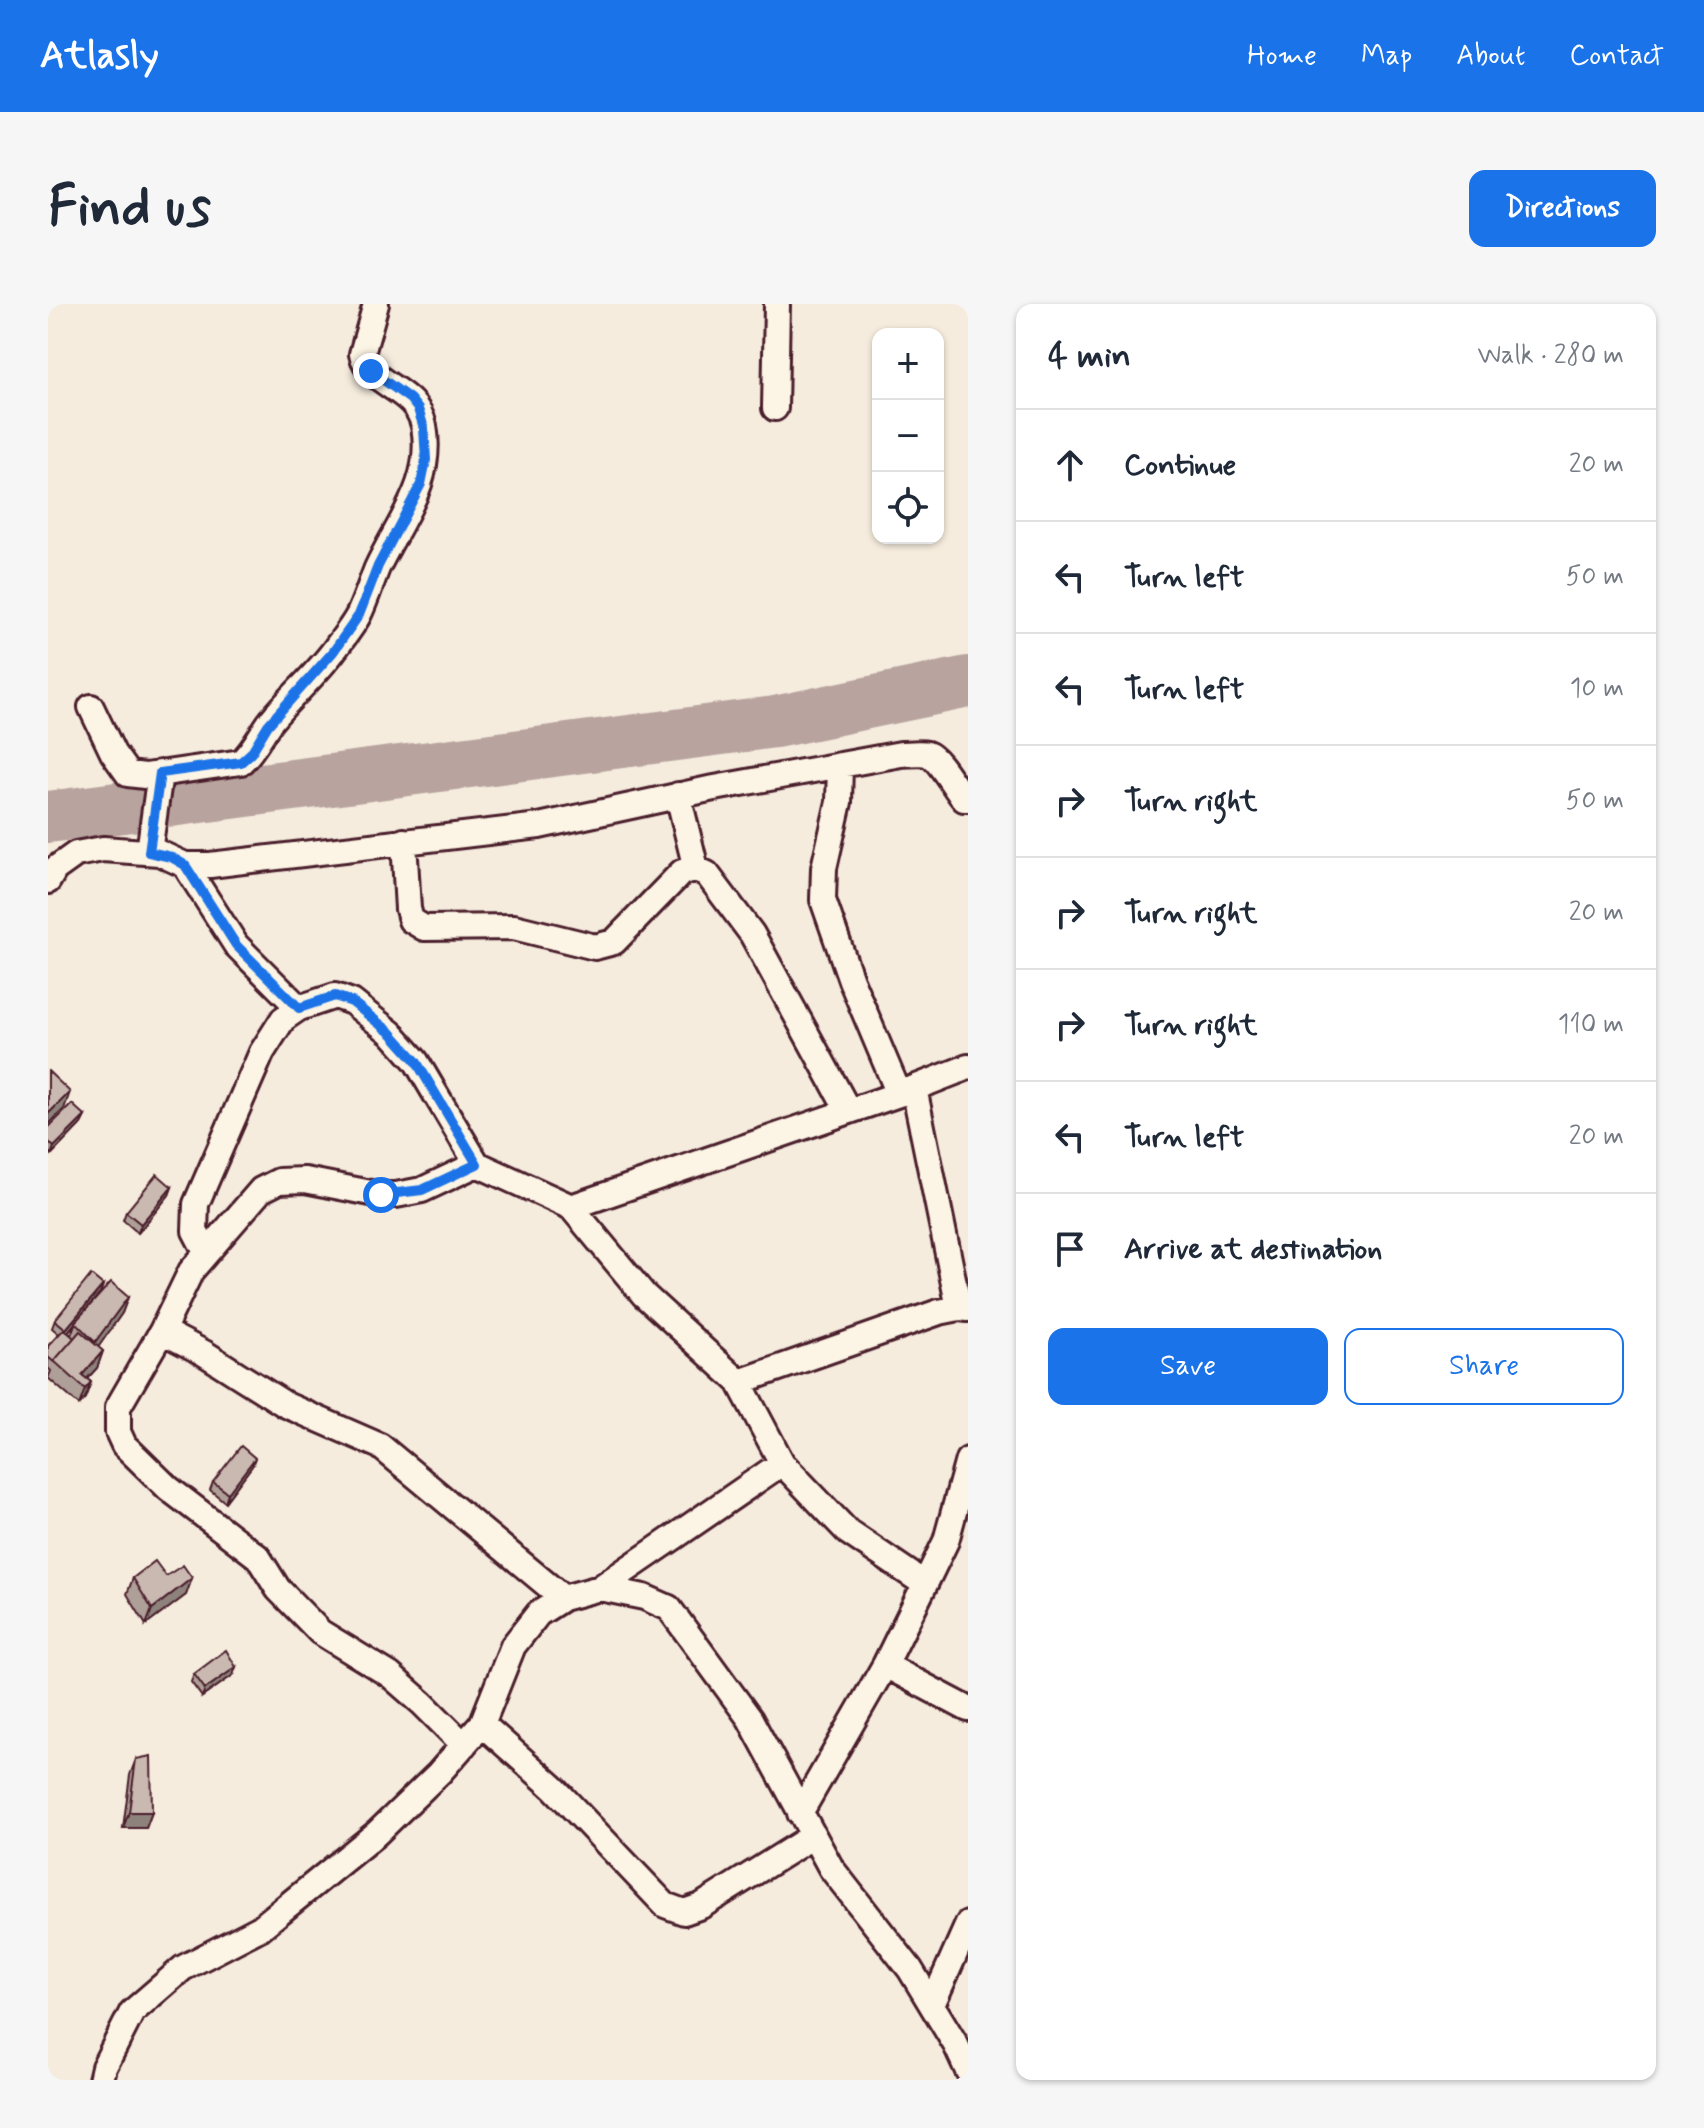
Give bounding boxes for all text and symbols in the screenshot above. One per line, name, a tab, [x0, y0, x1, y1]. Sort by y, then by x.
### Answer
text: Atlasly	[40, 32, 159, 81]
text: Home	[1247, 38, 1317, 75]
text: Map	[1361, 38, 1412, 75]
text: About	[1456, 38, 1525, 75]
text: Contact	[1569, 38, 1664, 75]
button: Directions	[1469, 170, 1656, 247]
text: Find us	[48, 172, 211, 245]
map controls	[872, 328, 944, 544]
button: +	[872, 328, 944, 400]
text: 4 min	[1048, 334, 1131, 379]
text: Walk · 280 m	[1477, 339, 1624, 373]
route end	[353, 353, 389, 389]
button: −	[872, 400, 944, 472]
icon: ahead	[1048, 443, 1092, 487]
text: Continue	[1124, 446, 1236, 485]
text: 20 m	[1569, 448, 1624, 482]
button: locate	[872, 472, 944, 544]
icon: left	[1048, 555, 1092, 599]
text: Turn left	[1124, 558, 1244, 597]
text: 50 m	[1566, 560, 1624, 594]
icon: left	[1048, 667, 1092, 711]
text: Turn left	[1124, 670, 1244, 709]
text: 10 m	[1570, 672, 1624, 706]
icon: right	[1048, 779, 1092, 823]
text: Turn right	[1124, 782, 1257, 821]
text: 50 m	[1566, 784, 1624, 818]
icon: right	[1048, 891, 1092, 935]
text: Turn right	[1124, 894, 1257, 933]
text: 20 m	[1569, 896, 1624, 930]
icon: right	[1048, 1003, 1092, 1047]
text: Turn right	[1124, 1006, 1257, 1045]
text: 110 m	[1558, 1008, 1624, 1042]
icon: left	[1048, 1115, 1092, 1159]
text: Turn left	[1124, 1118, 1244, 1157]
text: 20 m	[1569, 1120, 1624, 1154]
route start	[363, 1177, 399, 1213]
icon: arrive	[1048, 1227, 1092, 1271]
text: Arrive at destination	[1124, 1230, 1382, 1269]
button: Save	[1048, 1328, 1328, 1405]
button: Share	[1344, 1328, 1624, 1405]

